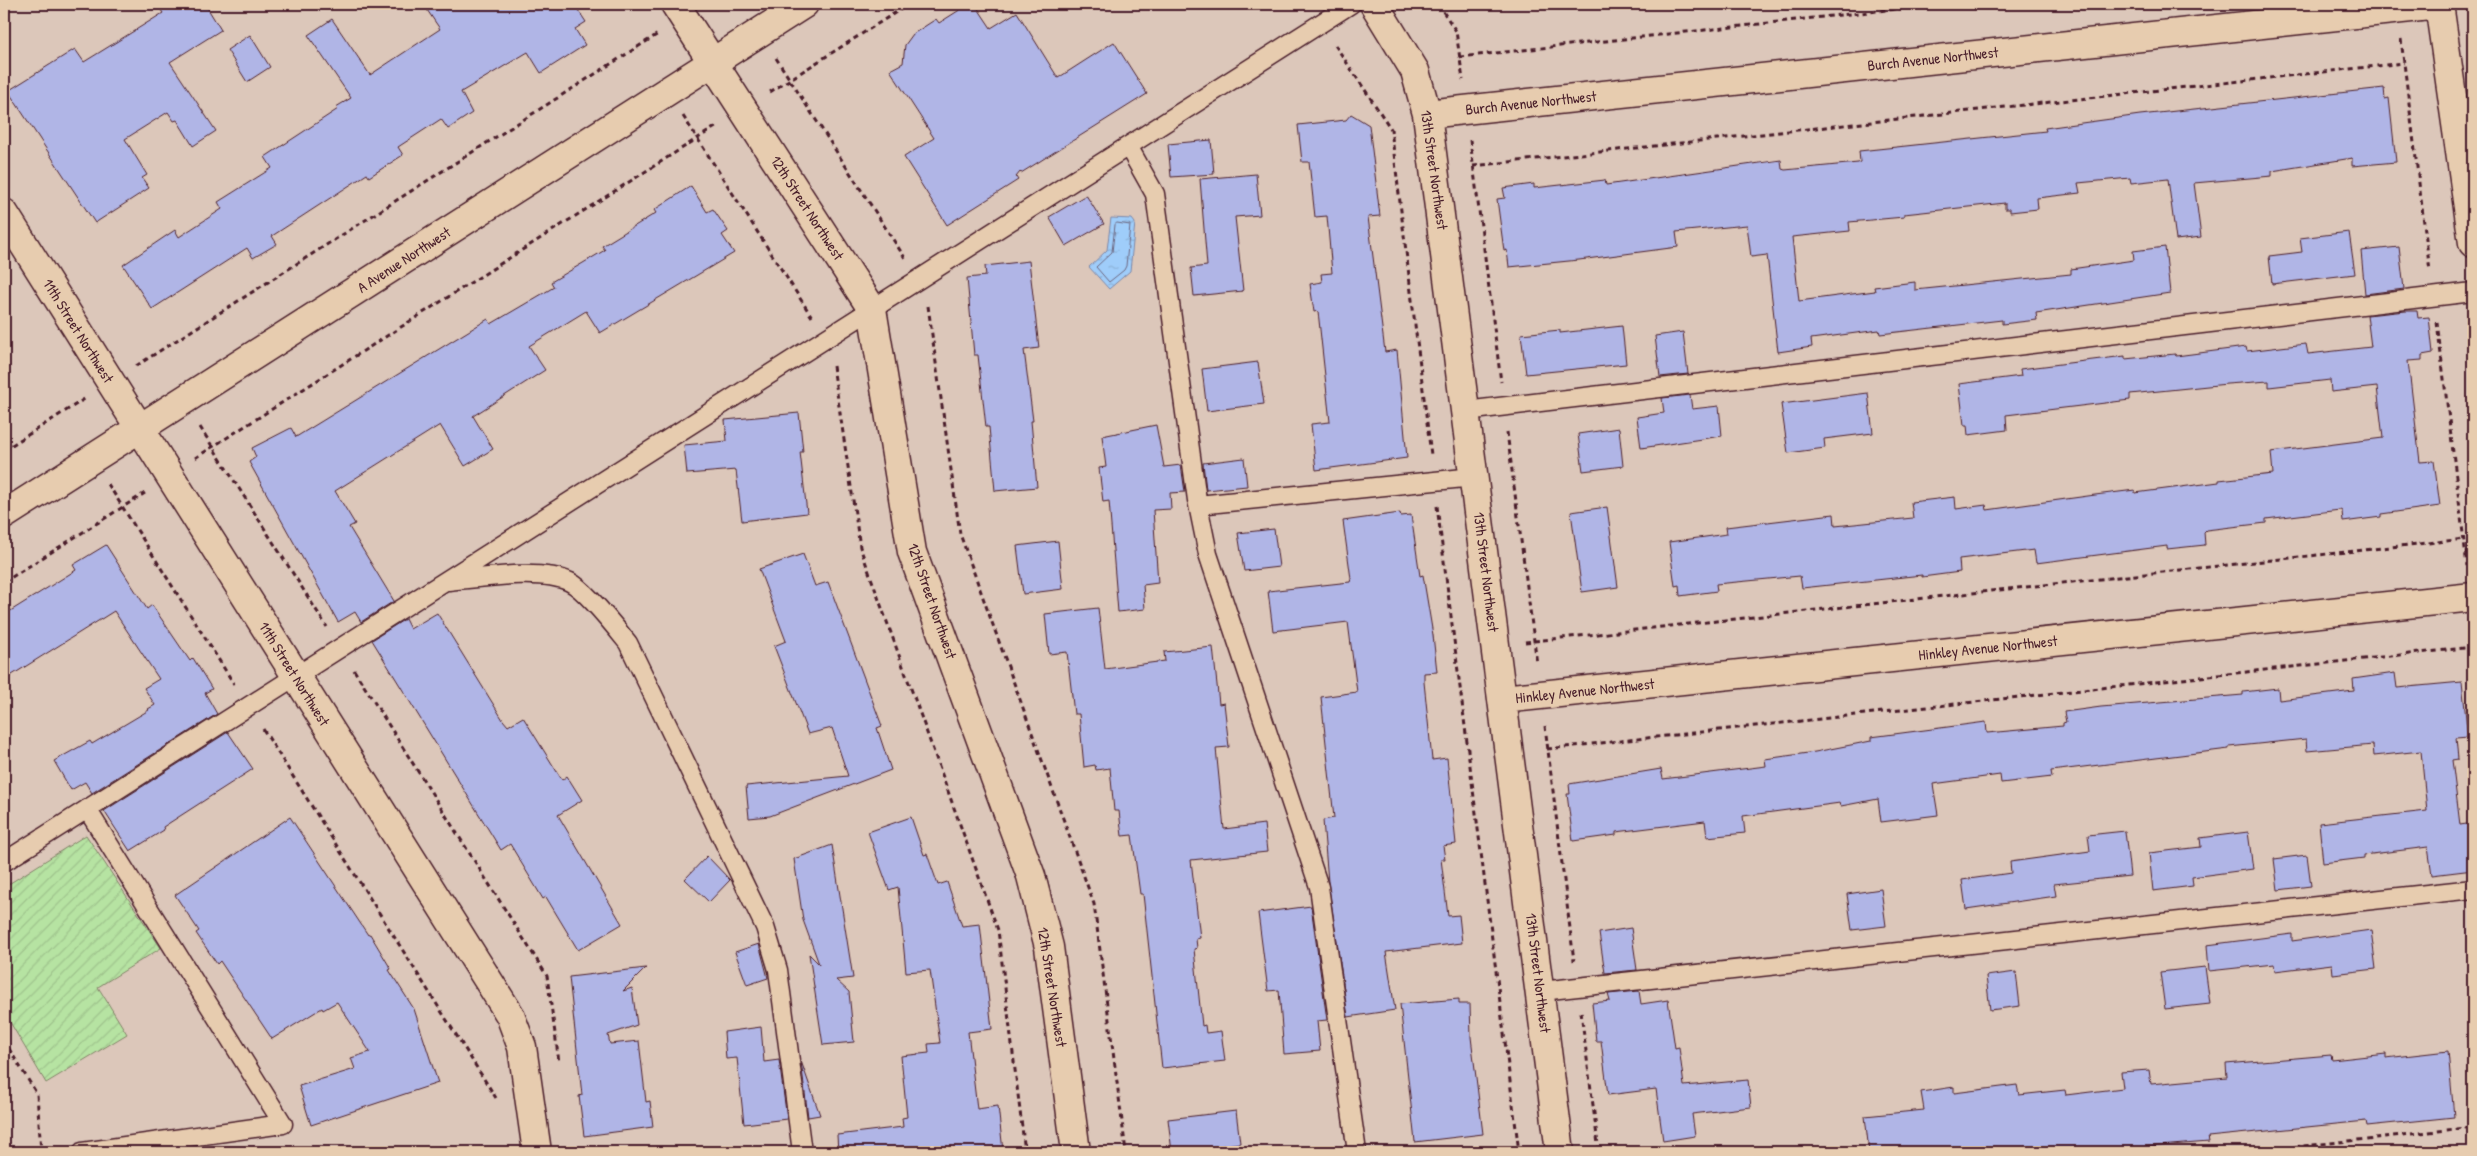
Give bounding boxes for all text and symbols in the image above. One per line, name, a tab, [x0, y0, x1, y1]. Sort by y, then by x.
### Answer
street label: Burch Avenue Northwest	[1866, 41, 2000, 76]
street label: Burch Avenue Northwest	[1464, 85, 1598, 120]
street label: 13th Street Northwest	[1416, 109, 1453, 232]
street label: 12th Street Northwest	[766, 151, 850, 265]
street label: A Avenue Northwest	[353, 221, 455, 298]
street label: 11th Street Northwest	[38, 275, 119, 388]
street label: 13th Street Northwest	[1469, 511, 1504, 634]
street label: 12th Street Northwest	[903, 540, 962, 662]
street label: 11th Street Northwest	[254, 618, 335, 731]
street label: Hinkley Avenue Northwest	[1917, 630, 2059, 665]
street label: Hinkley Avenue Northwest	[1514, 673, 1656, 708]
street label: 13th Street Northwest	[1521, 912, 1556, 1035]
street label: 12th Street Northwest	[1033, 926, 1072, 1049]

